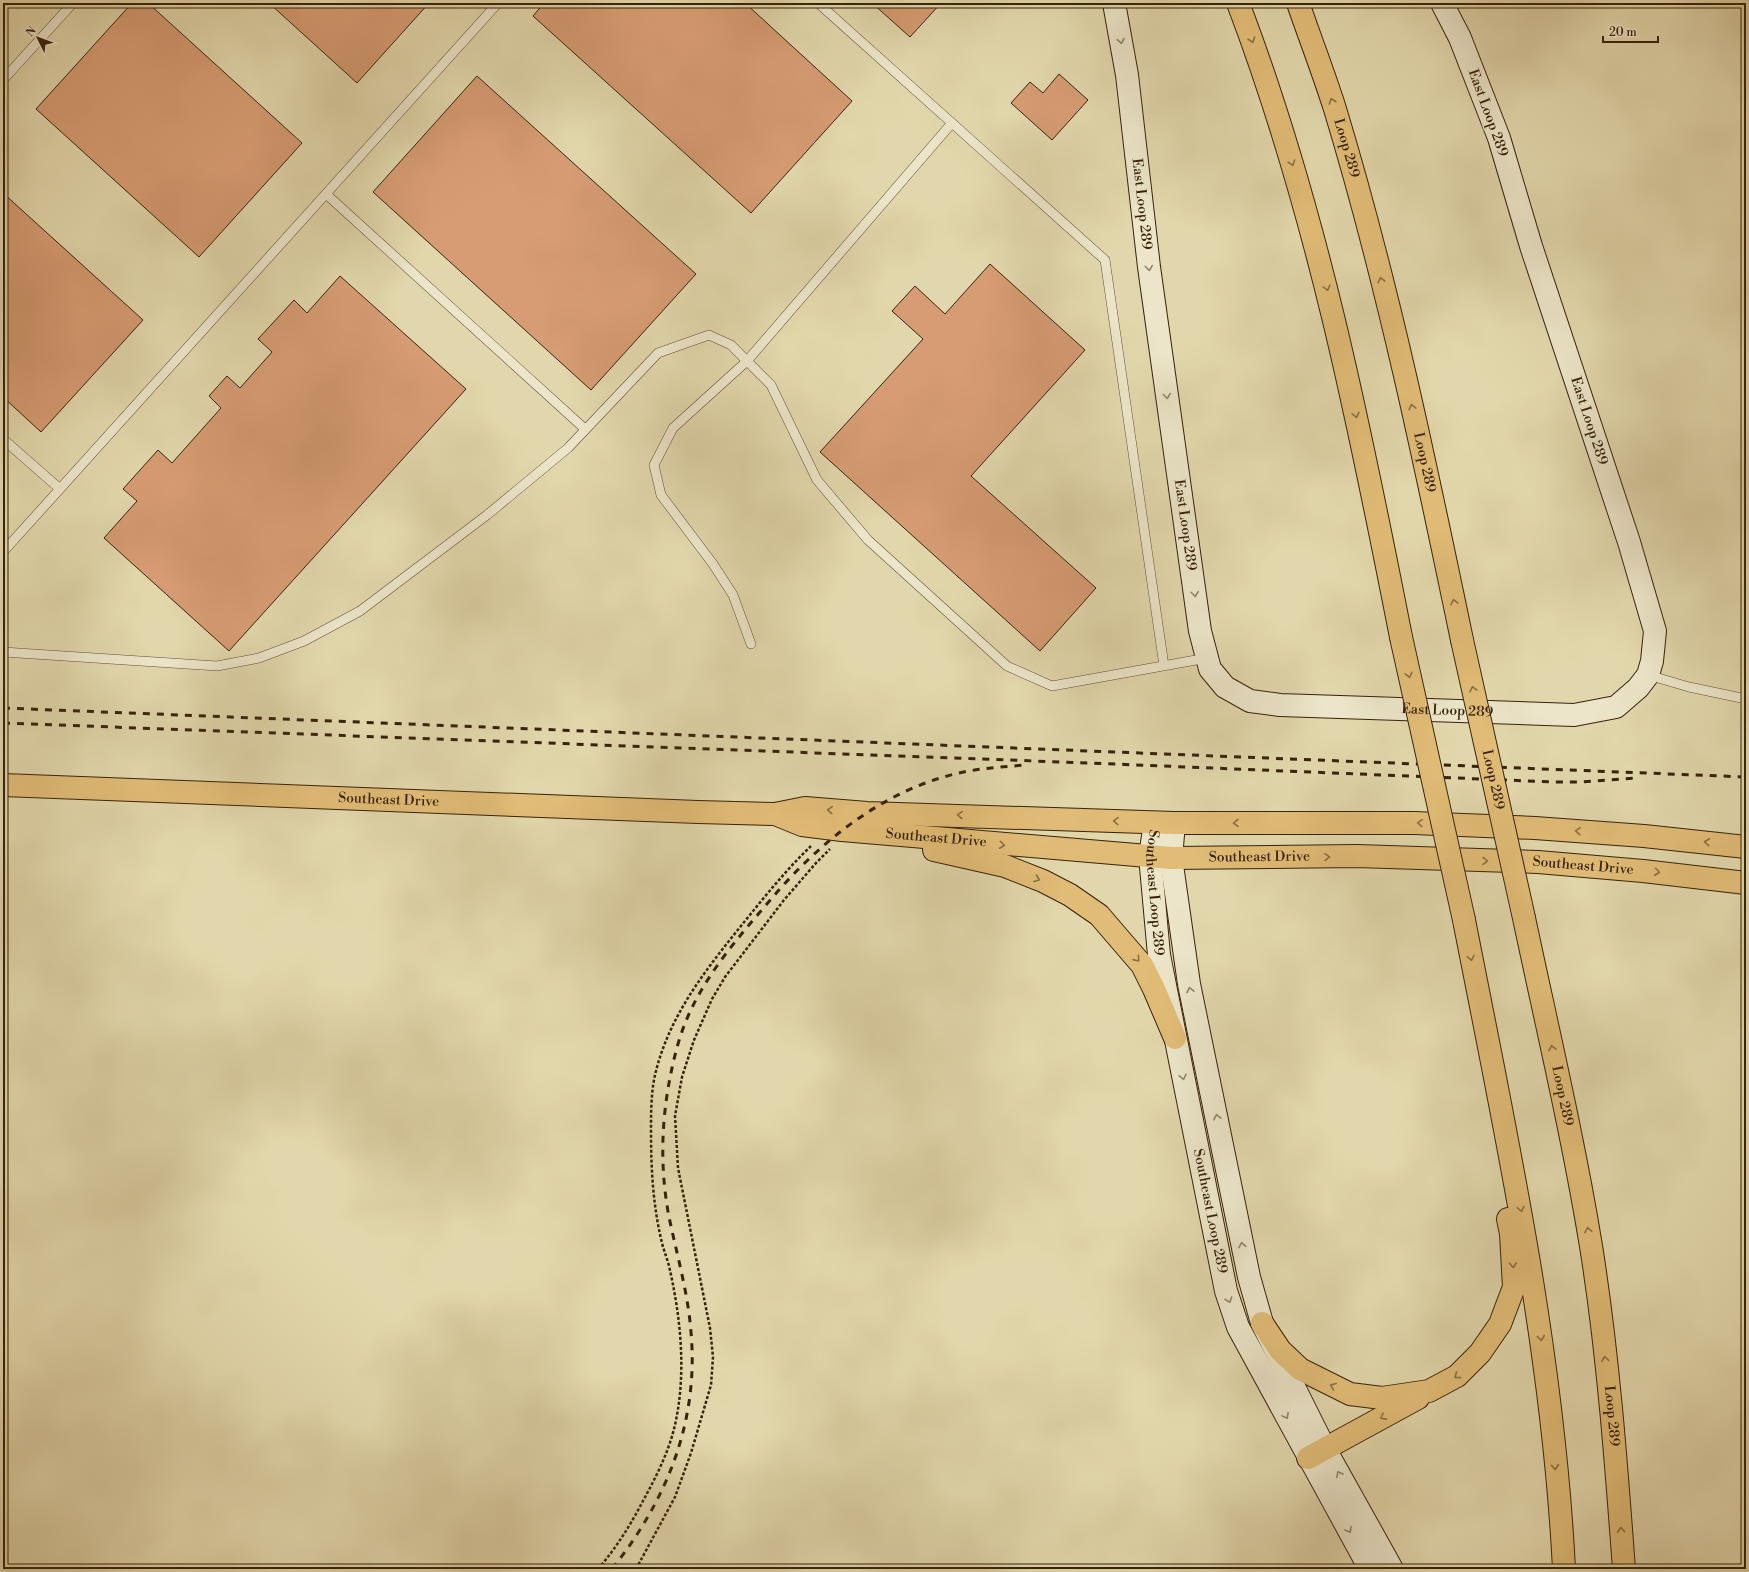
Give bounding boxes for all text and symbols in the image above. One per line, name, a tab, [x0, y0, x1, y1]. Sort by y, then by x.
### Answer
north arrow	[18, 18, 58, 58]
scale bar	[1603, 18, 1658, 44]
text: N	[23, 24, 40, 40]
text: 20 m	[1609, 25, 1637, 40]
one-way arrow	[1247, 36, 1256, 43]
one-way arrow	[1116, 38, 1125, 45]
street label: East Loop 289	[1464, 67, 1512, 159]
one-way arrow	[1328, 98, 1337, 105]
street label: Loop 289	[1329, 116, 1364, 180]
street label: East Loop 289	[1128, 157, 1156, 251]
one-way arrow	[1287, 160, 1295, 167]
one-way arrow	[1144, 265, 1153, 271]
one-way arrow	[1377, 277, 1386, 284]
one-way arrow	[1322, 285, 1331, 292]
street label: East Loop 289	[1566, 375, 1612, 467]
one-way arrow	[1162, 393, 1171, 399]
one-way arrow	[1409, 403, 1417, 410]
one-way arrow	[1352, 412, 1360, 418]
street label: Loop 289	[1409, 431, 1440, 494]
street label: East Loop 289	[1170, 478, 1200, 572]
one-way arrow	[1190, 591, 1199, 597]
one-way arrow	[1451, 599, 1459, 605]
one-way arrow	[1405, 672, 1413, 678]
one-way arrow	[1470, 685, 1478, 692]
street label: East Loop 289	[1401, 700, 1494, 721]
street label: Loop 289	[1478, 748, 1509, 811]
street label: Southeast Drive	[338, 789, 440, 811]
one-way arrow	[827, 806, 833, 815]
one-way arrow	[957, 811, 963, 820]
one-way arrow	[1113, 817, 1119, 825]
one-way arrow	[1233, 818, 1239, 827]
one-way arrow	[1417, 819, 1423, 828]
street label: Southeast Drive	[885, 825, 987, 851]
one-way arrow	[1575, 826, 1581, 835]
street label: Southeast Loop 289	[1141, 828, 1168, 956]
one-way arrow	[1704, 838, 1710, 847]
one-way arrow	[999, 840, 1005, 849]
street label: Southeast Drive	[1209, 848, 1310, 867]
one-way arrow	[1324, 853, 1330, 861]
street label: Southeast Drive	[1532, 853, 1634, 879]
one-way arrow	[1482, 856, 1488, 865]
one-way arrow	[1654, 867, 1660, 876]
one-way arrow	[1034, 874, 1041, 882]
one-way arrow	[1133, 955, 1140, 962]
one-way arrow	[1467, 955, 1475, 961]
one-way arrow	[1186, 987, 1195, 993]
one-way arrow	[1548, 1044, 1556, 1051]
street label: Loop 289	[1547, 1064, 1577, 1128]
one-way arrow	[1178, 1073, 1186, 1080]
one-way arrow	[1213, 1114, 1221, 1121]
street label: Southeast Loop 289	[1189, 1147, 1231, 1275]
one-way arrow	[1516, 1206, 1524, 1212]
one-way arrow	[1584, 1227, 1592, 1233]
one-way arrow	[1239, 1242, 1247, 1248]
one-way arrow	[1508, 1261, 1517, 1268]
one-way arrow	[1224, 1296, 1232, 1303]
one-way arrow	[1536, 1334, 1545, 1341]
one-way arrow	[1601, 1356, 1610, 1362]
one-way arrow	[1454, 1371, 1461, 1378]
one-way arrow	[1330, 1383, 1337, 1391]
street label: Loop 289	[1600, 1385, 1623, 1447]
one-way arrow	[1281, 1412, 1288, 1420]
one-way arrow	[1380, 1412, 1387, 1420]
one-way arrow	[1550, 1464, 1559, 1470]
one-way arrow	[1337, 1471, 1344, 1478]
one-way arrow	[1344, 1526, 1351, 1533]
one-way arrow	[1617, 1527, 1626, 1533]

